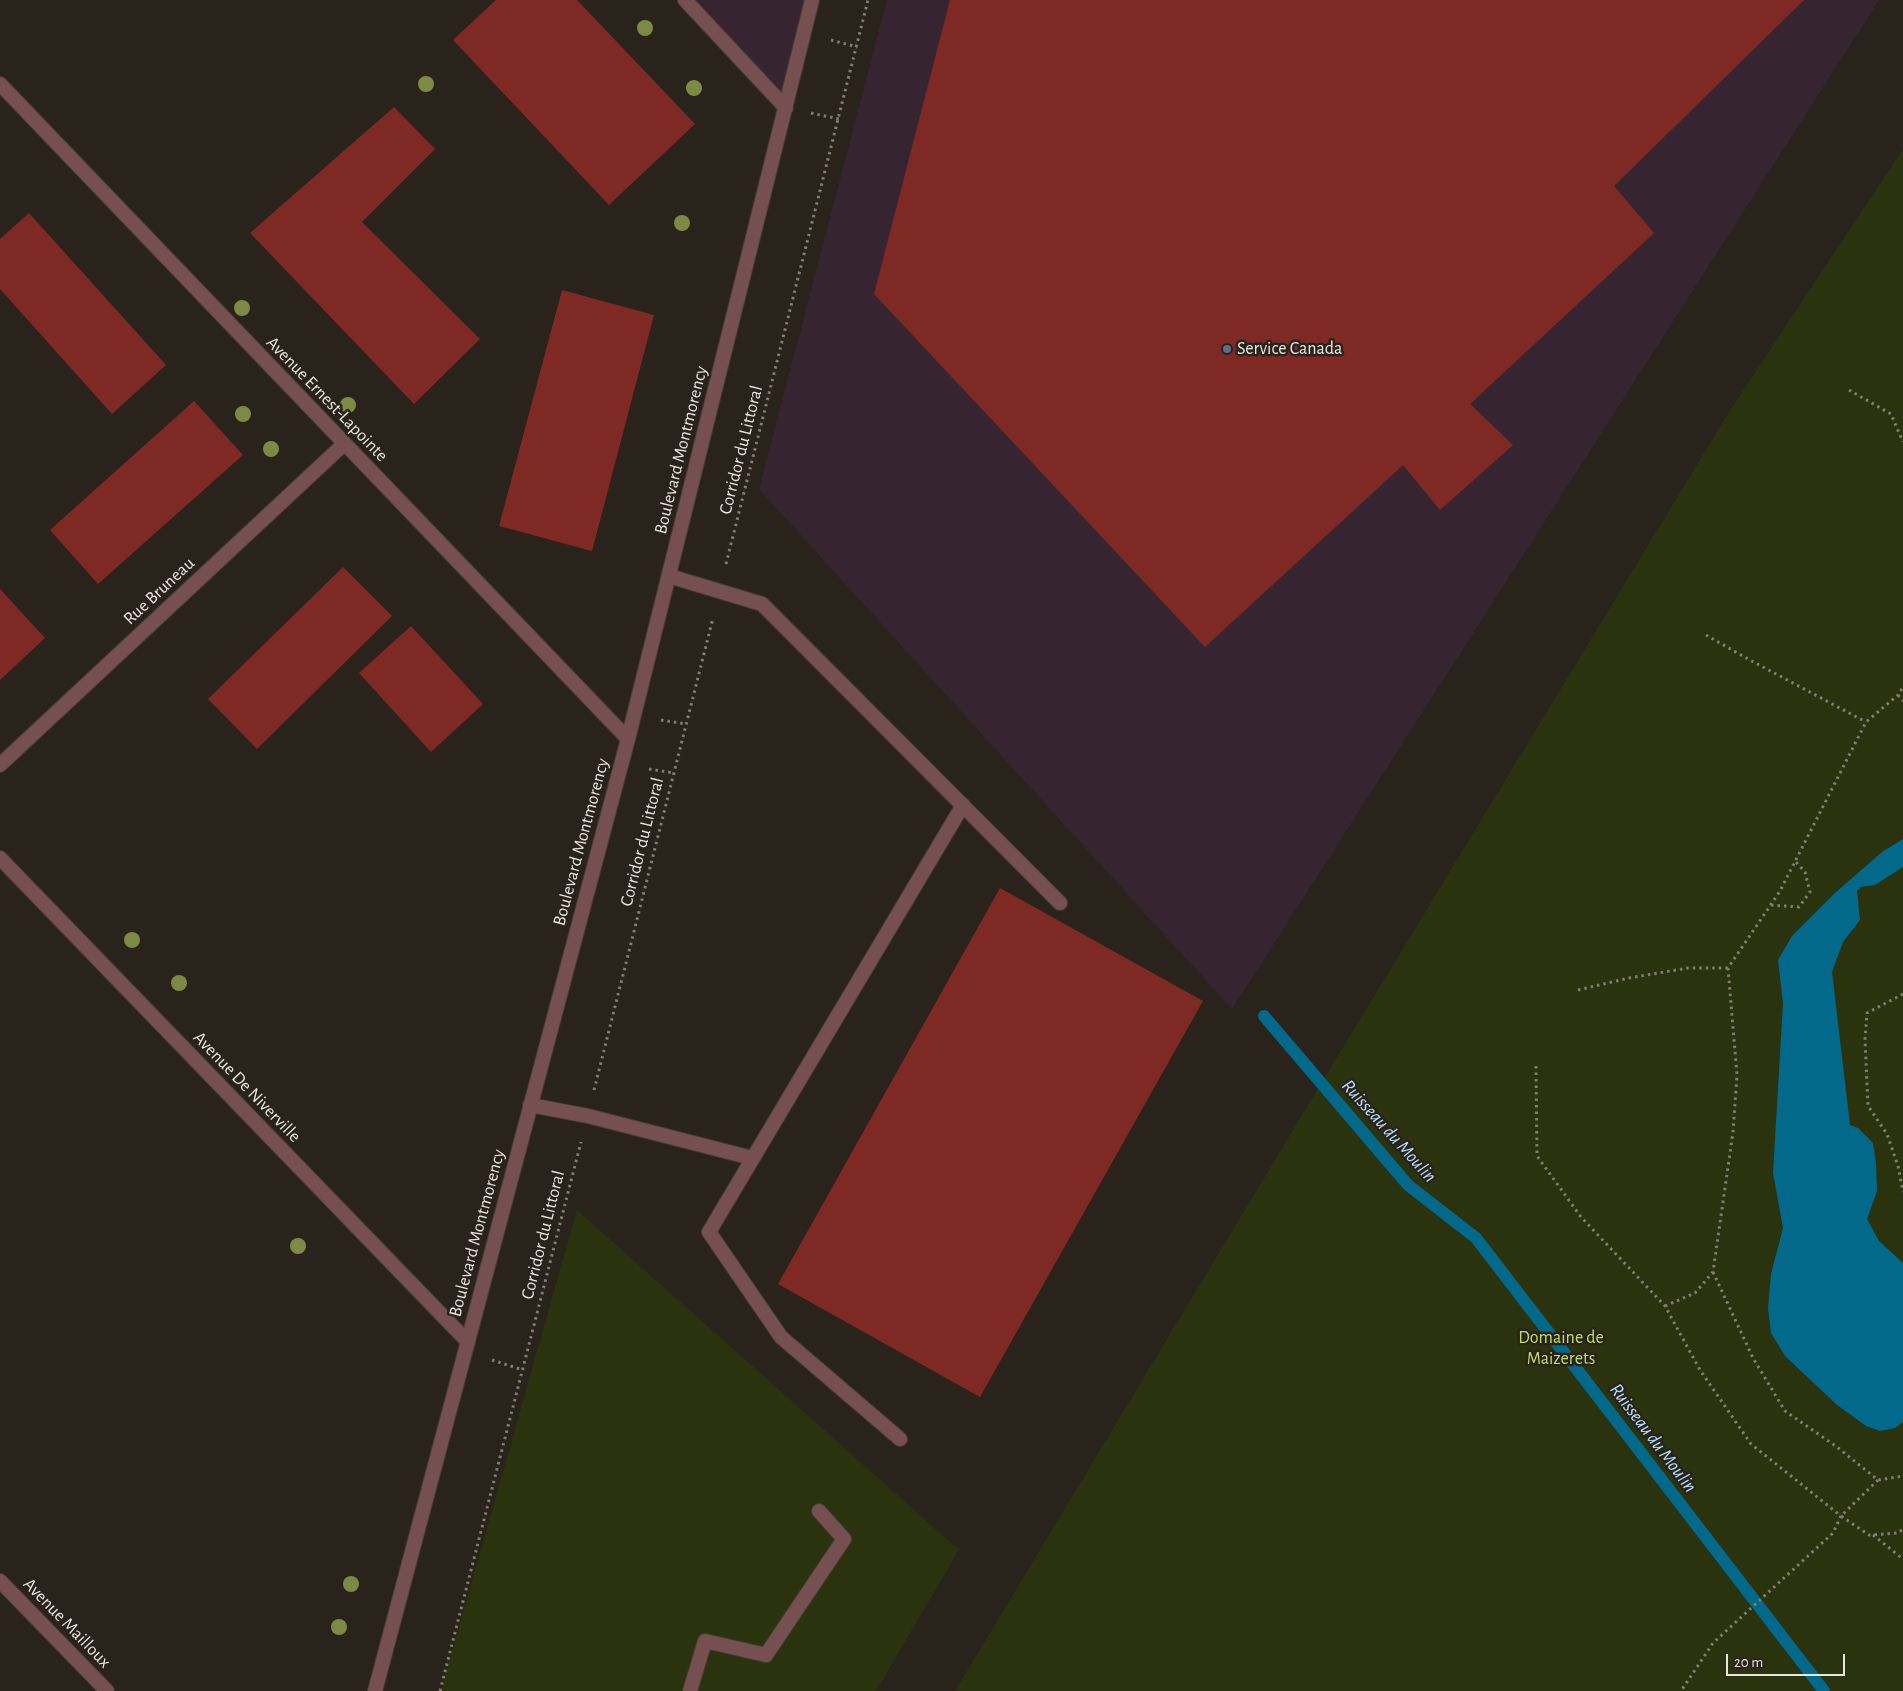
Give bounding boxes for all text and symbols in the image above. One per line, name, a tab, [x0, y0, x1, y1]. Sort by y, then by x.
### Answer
street label: Avenue Ernest-Lapointe	[262, 332, 392, 466]
place label: Service Canada	[1237, 338, 1342, 360]
marker: Service Canada	[1221, 343, 1233, 355]
street label: Boulevard Montmorency	[650, 364, 712, 536]
street label: Corridor du Littoral	[715, 383, 767, 517]
street label: Rue Bruneau	[119, 553, 199, 629]
street label: Boulevard Montmorency	[548, 756, 614, 928]
street label: Corridor du Littoral	[616, 775, 668, 909]
street label: Avenue De Niverville	[189, 1027, 305, 1147]
water label: Ruisseau du Moulin	[1337, 1075, 1441, 1187]
street label: Boulevard Montmorency	[444, 1147, 510, 1319]
street label: Corridor du Littoral	[517, 1168, 569, 1302]
park label: Domaine de Maizerets	[1518, 1327, 1604, 1370]
water label: Ruisseau du Moulin	[1605, 1379, 1701, 1497]
street label: Avenue Mailloux	[19, 1573, 115, 1673]
scale bar	[1728, 1644, 1847, 1676]
text: 20 m	[1734, 1655, 1763, 1670]

